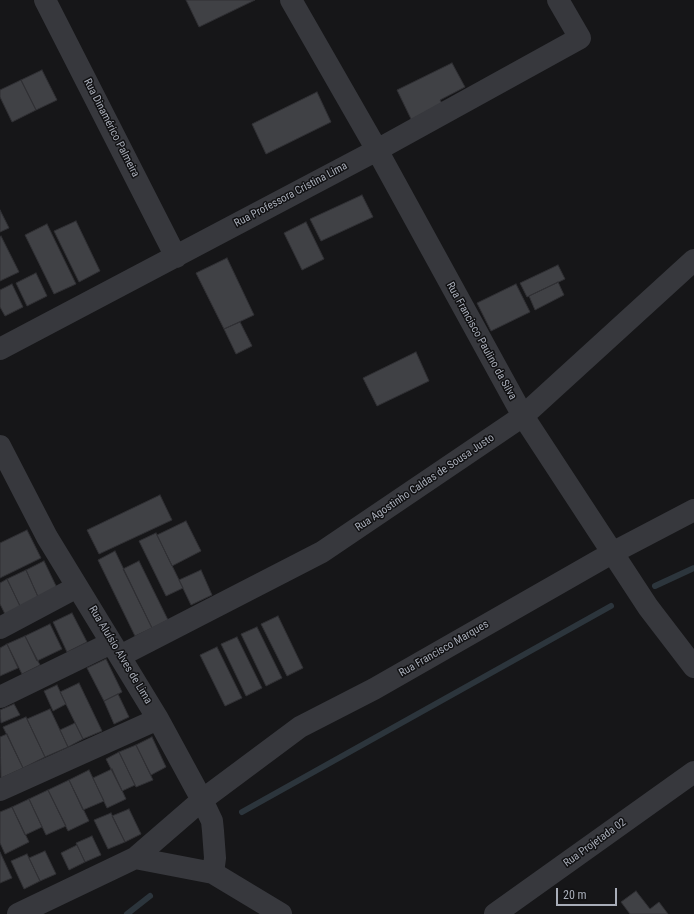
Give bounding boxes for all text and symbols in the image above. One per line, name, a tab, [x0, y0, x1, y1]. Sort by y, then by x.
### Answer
street label: Rua Dinamérico Palmeira	[80, 76, 142, 180]
street label: Rua Professora Cristina Lima	[232, 160, 350, 230]
street label: Rua Francisco Paulino da Silva	[443, 280, 519, 402]
street label: Rua Agostinho Caldas de Sousa Justo	[353, 431, 497, 535]
street label: Rua Aluísio Alves de Lima	[86, 604, 154, 706]
street label: Rua Francisco Marques	[397, 618, 491, 680]
street label: Rua Projetada 02	[561, 816, 629, 870]
scale bar	[558, 880, 619, 906]
text: 20 m	[563, 888, 587, 902]

